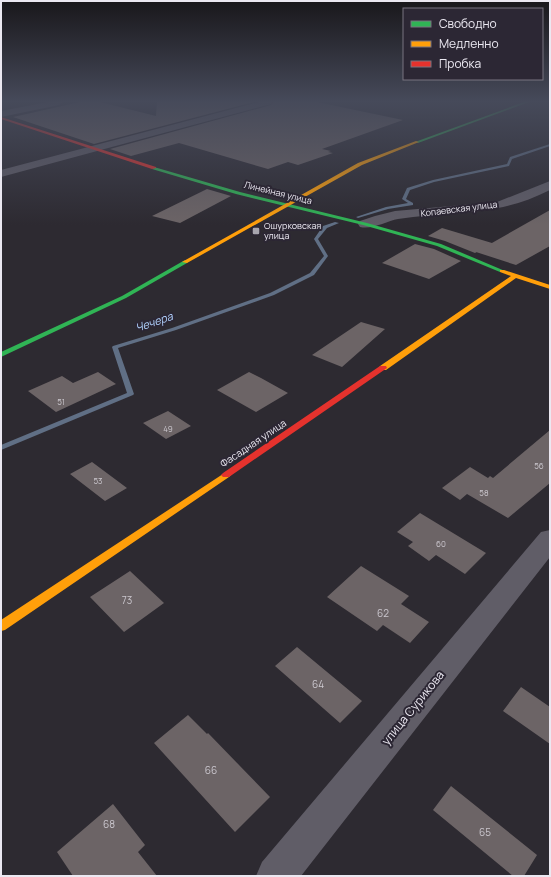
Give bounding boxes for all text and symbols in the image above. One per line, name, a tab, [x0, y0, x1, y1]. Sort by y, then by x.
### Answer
legend	[403, 8, 543, 80]
text: Свободно	[439, 15, 497, 32]
text: Медленно	[439, 35, 499, 52]
text: Пробка	[439, 55, 481, 72]
street label: Линейная улица	[243, 178, 313, 207]
street label: Копаевская улица	[420, 197, 498, 220]
place label: Ошурковская улица	[264, 219, 321, 242]
marker: Ошурковская улица	[251, 226, 261, 236]
water label: Чечера	[133, 308, 175, 335]
house number: 51	[57, 396, 65, 407]
street label: Фасадная улица	[217, 416, 289, 470]
house number: 49	[163, 423, 173, 434]
house number: 56	[534, 460, 544, 471]
house number: 53	[93, 475, 103, 486]
house number: 58	[479, 487, 489, 498]
house number: 60	[436, 538, 446, 549]
house number: 73	[122, 593, 132, 607]
house number: 62	[377, 606, 389, 620]
street label: улица Сурикова	[377, 667, 448, 748]
house number: 64	[312, 677, 324, 691]
house number: 66	[205, 763, 217, 777]
house number: 68	[103, 817, 115, 831]
house number: 65	[479, 825, 491, 839]

